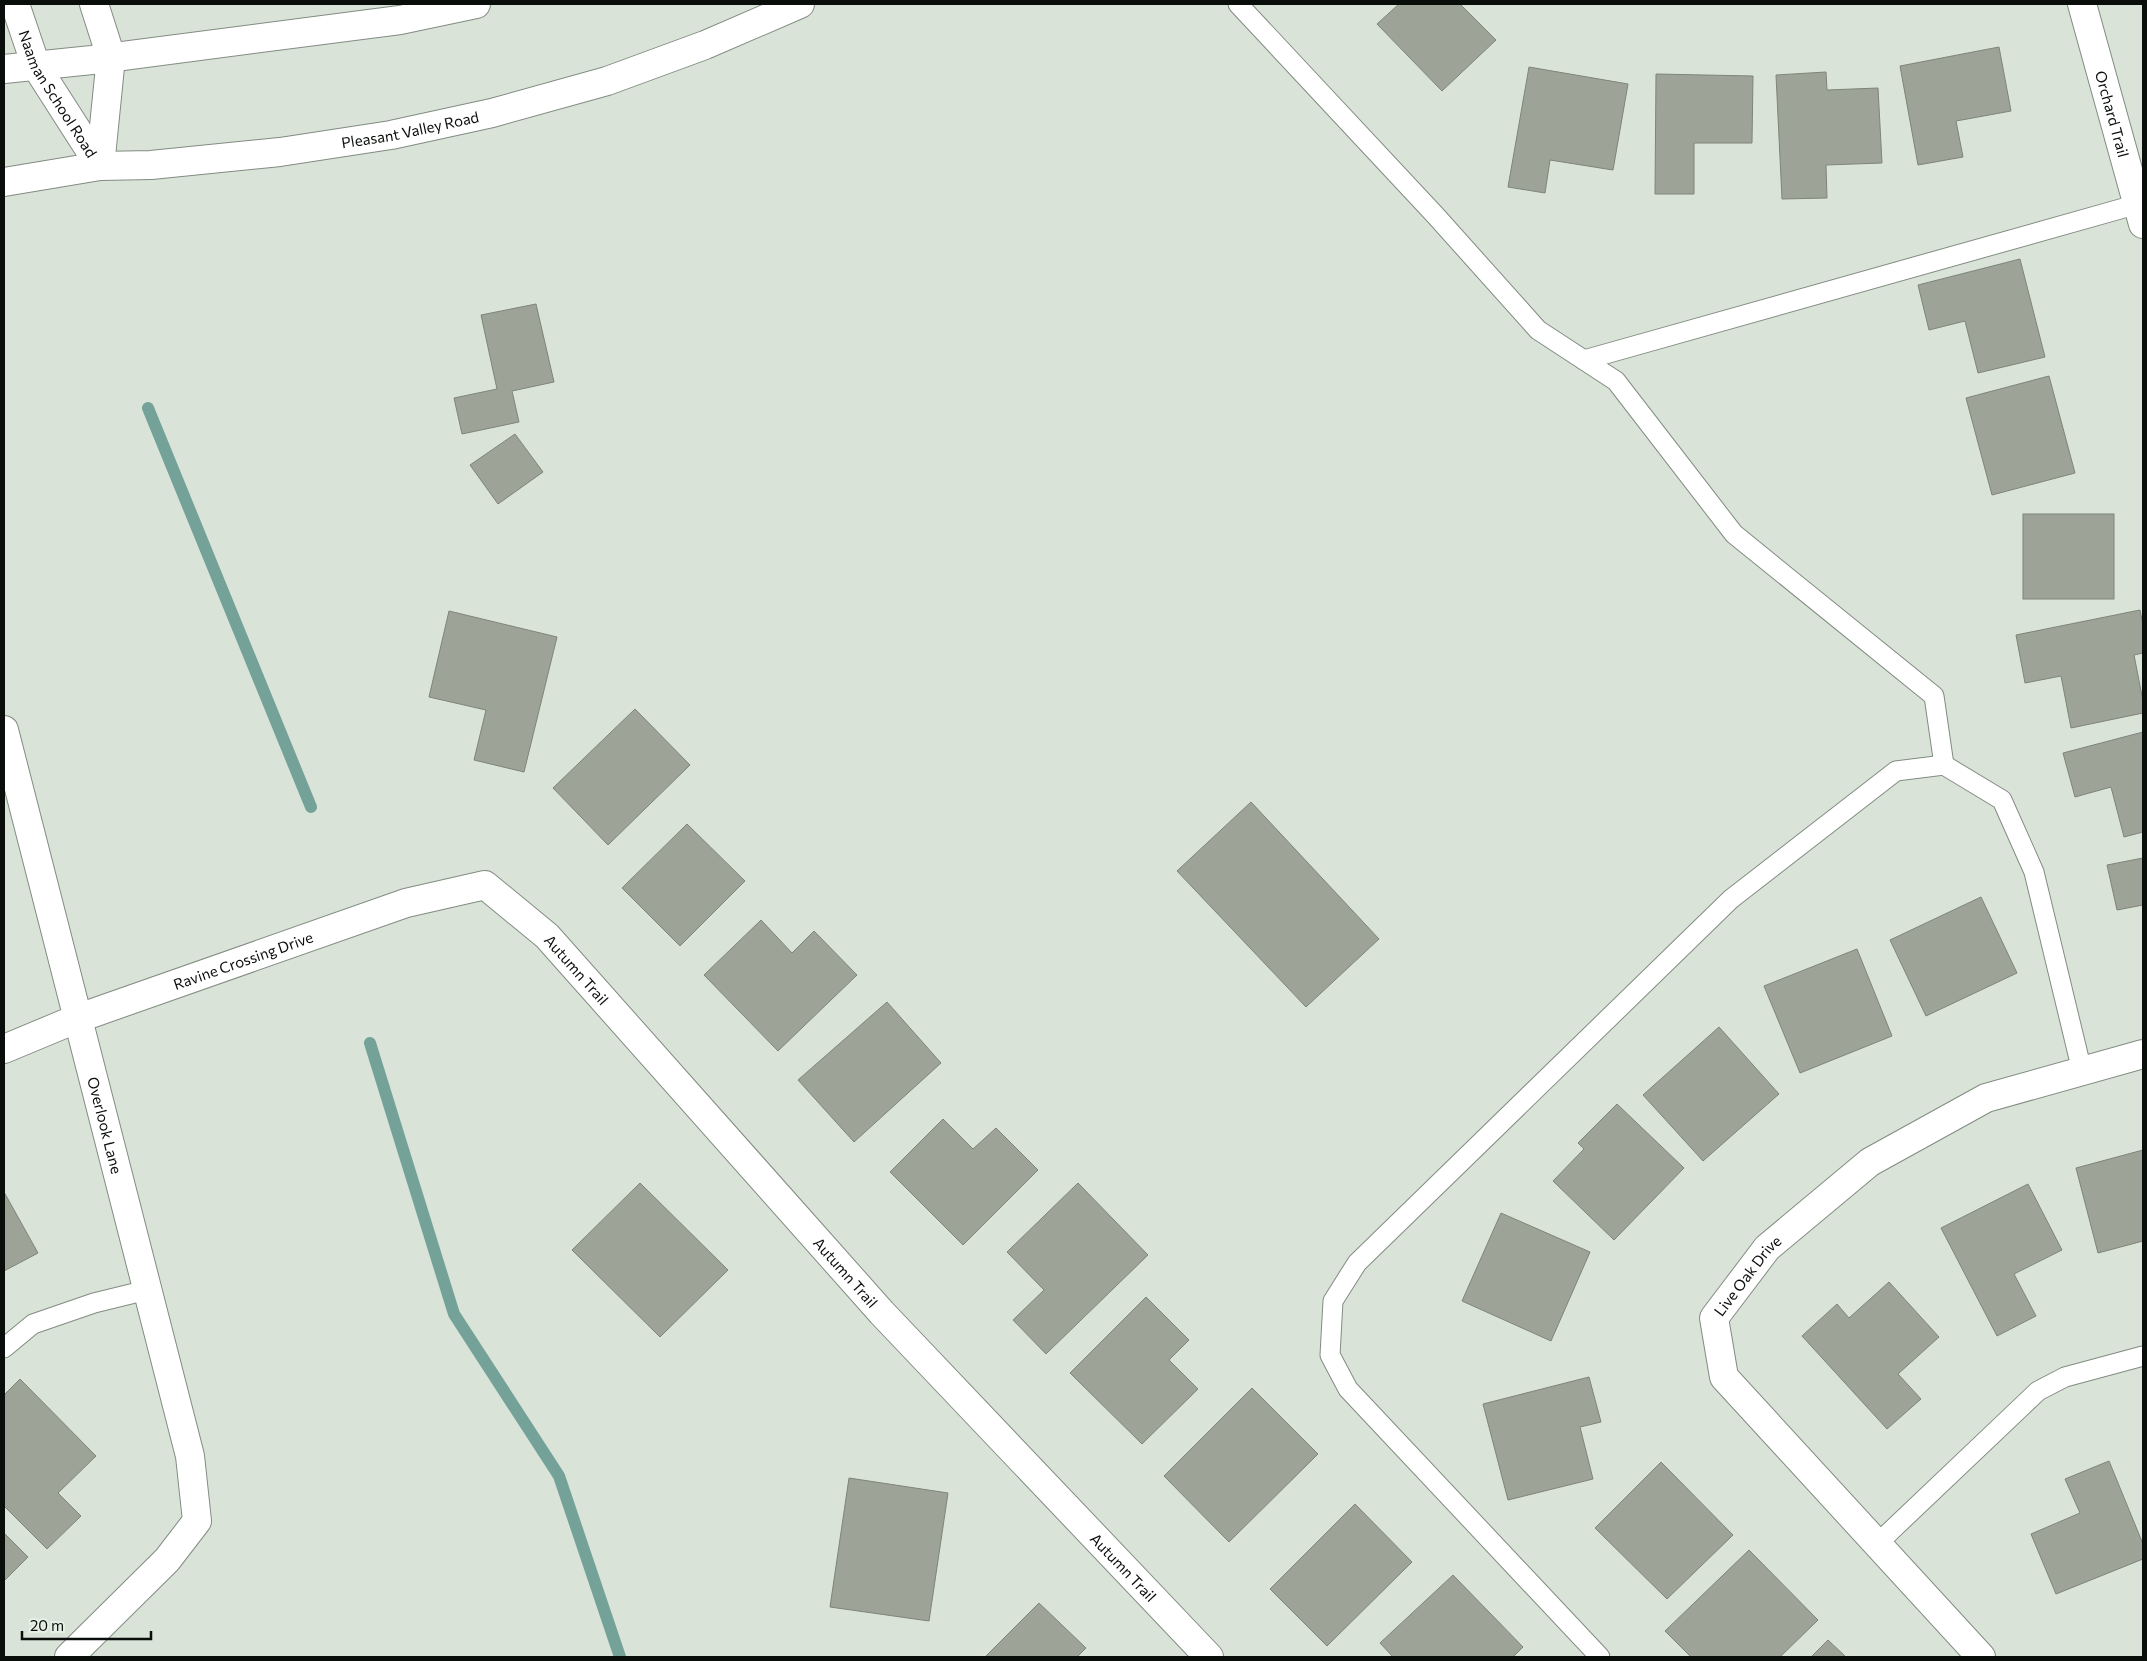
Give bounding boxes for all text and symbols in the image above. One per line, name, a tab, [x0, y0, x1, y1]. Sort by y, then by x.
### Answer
street label: Naaman School Road	[15, 28, 101, 161]
street label: Orchard Trail	[2092, 69, 2133, 159]
street label: Pleasant Valley Road	[340, 107, 480, 151]
street label: Ravine Crossing Drive	[171, 927, 315, 993]
street label: Autumn Trail	[541, 931, 613, 1008]
street label: Overlook Lane	[84, 1075, 126, 1176]
street label: Live Oak Drive	[1710, 1231, 1785, 1319]
street label: Autumn Trail	[810, 1234, 882, 1311]
street label: Autumn Trail	[1087, 1529, 1160, 1605]
scale bar	[22, 1608, 151, 1640]
text: 20 m	[30, 1616, 64, 1634]

